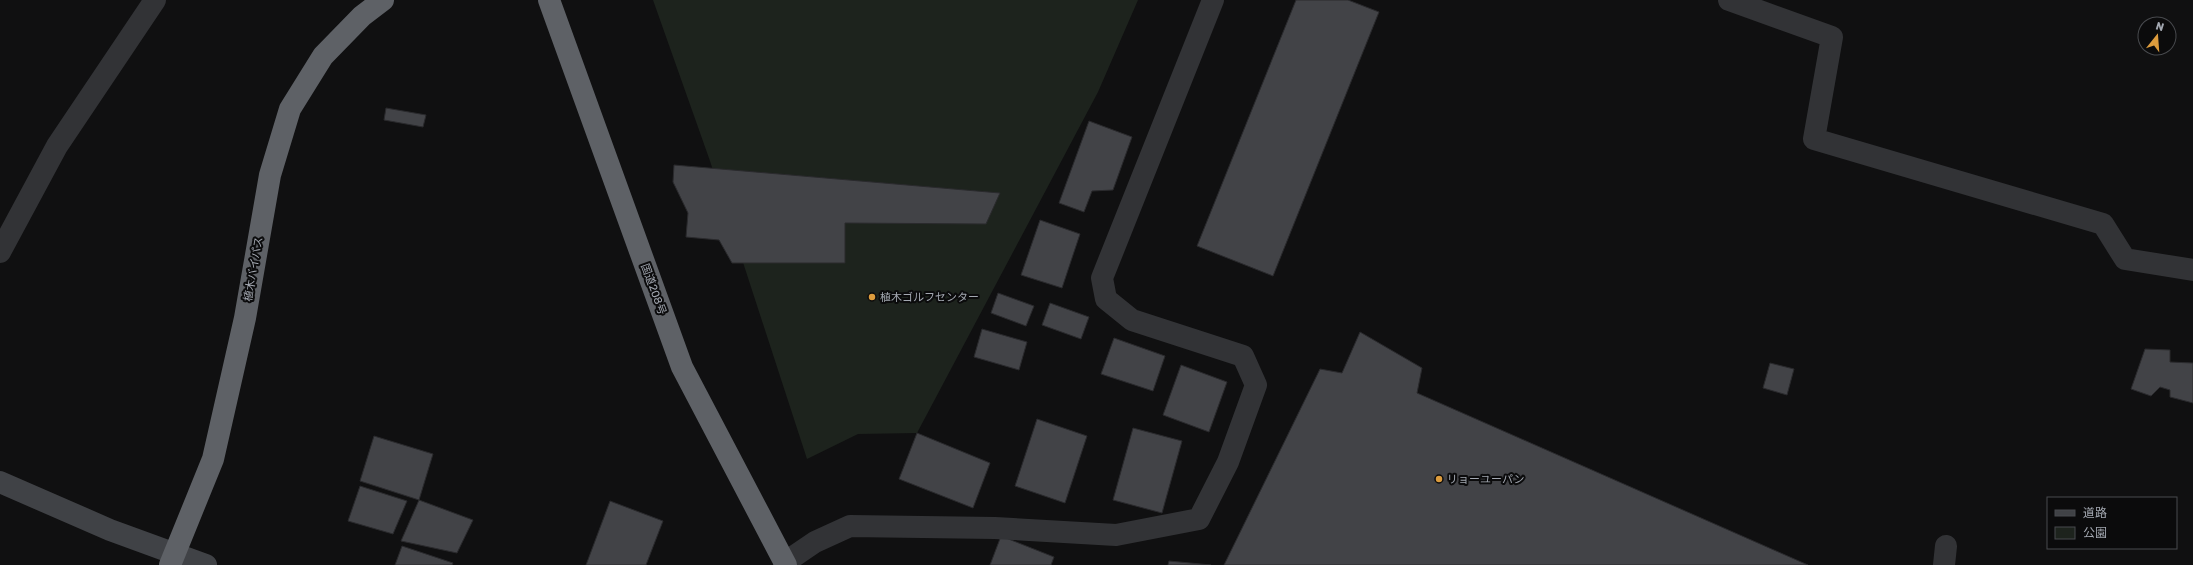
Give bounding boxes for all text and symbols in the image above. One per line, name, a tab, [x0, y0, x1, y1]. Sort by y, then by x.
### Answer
north arrow	[2137, 16, 2177, 56]
text: N	[2154, 20, 2166, 34]
street label: 植木バイパス	[241, 236, 266, 303]
street label: 国道208号	[638, 262, 669, 317]
place label: 植木ゴルフセンター	[880, 291, 979, 304]
marker: 植木ゴルフセンター	[867, 292, 877, 302]
place label: リョーユーパン	[1447, 473, 1524, 486]
marker: リョーユーパン	[1434, 474, 1444, 484]
legend	[2047, 497, 2177, 549]
text: 道路	[2083, 506, 2107, 520]
text: 公園	[2083, 526, 2107, 540]

